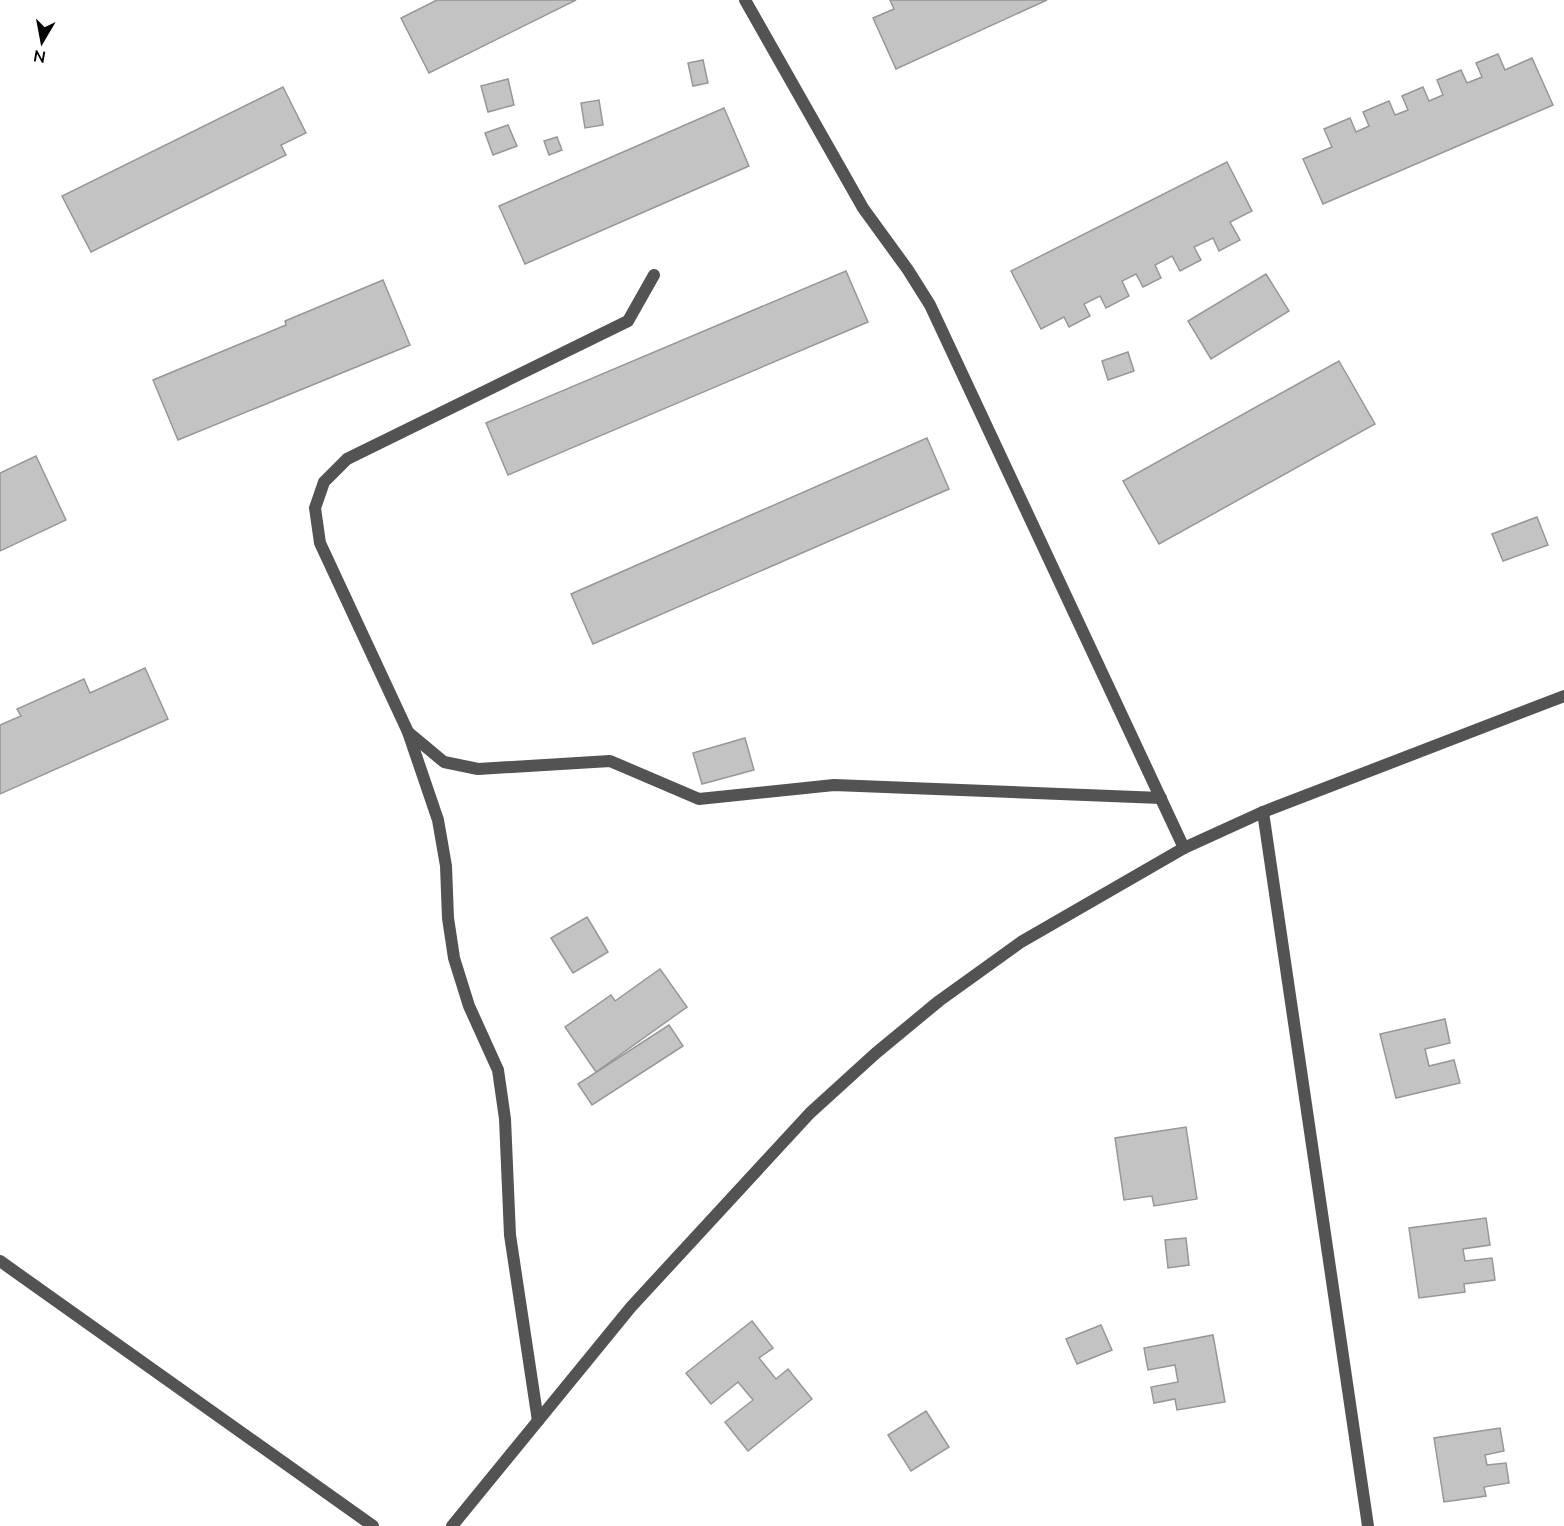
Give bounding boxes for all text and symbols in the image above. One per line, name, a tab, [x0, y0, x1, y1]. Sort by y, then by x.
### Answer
north arrow	[12, 12, 72, 72]
text: N	[32, 46, 47, 68]

